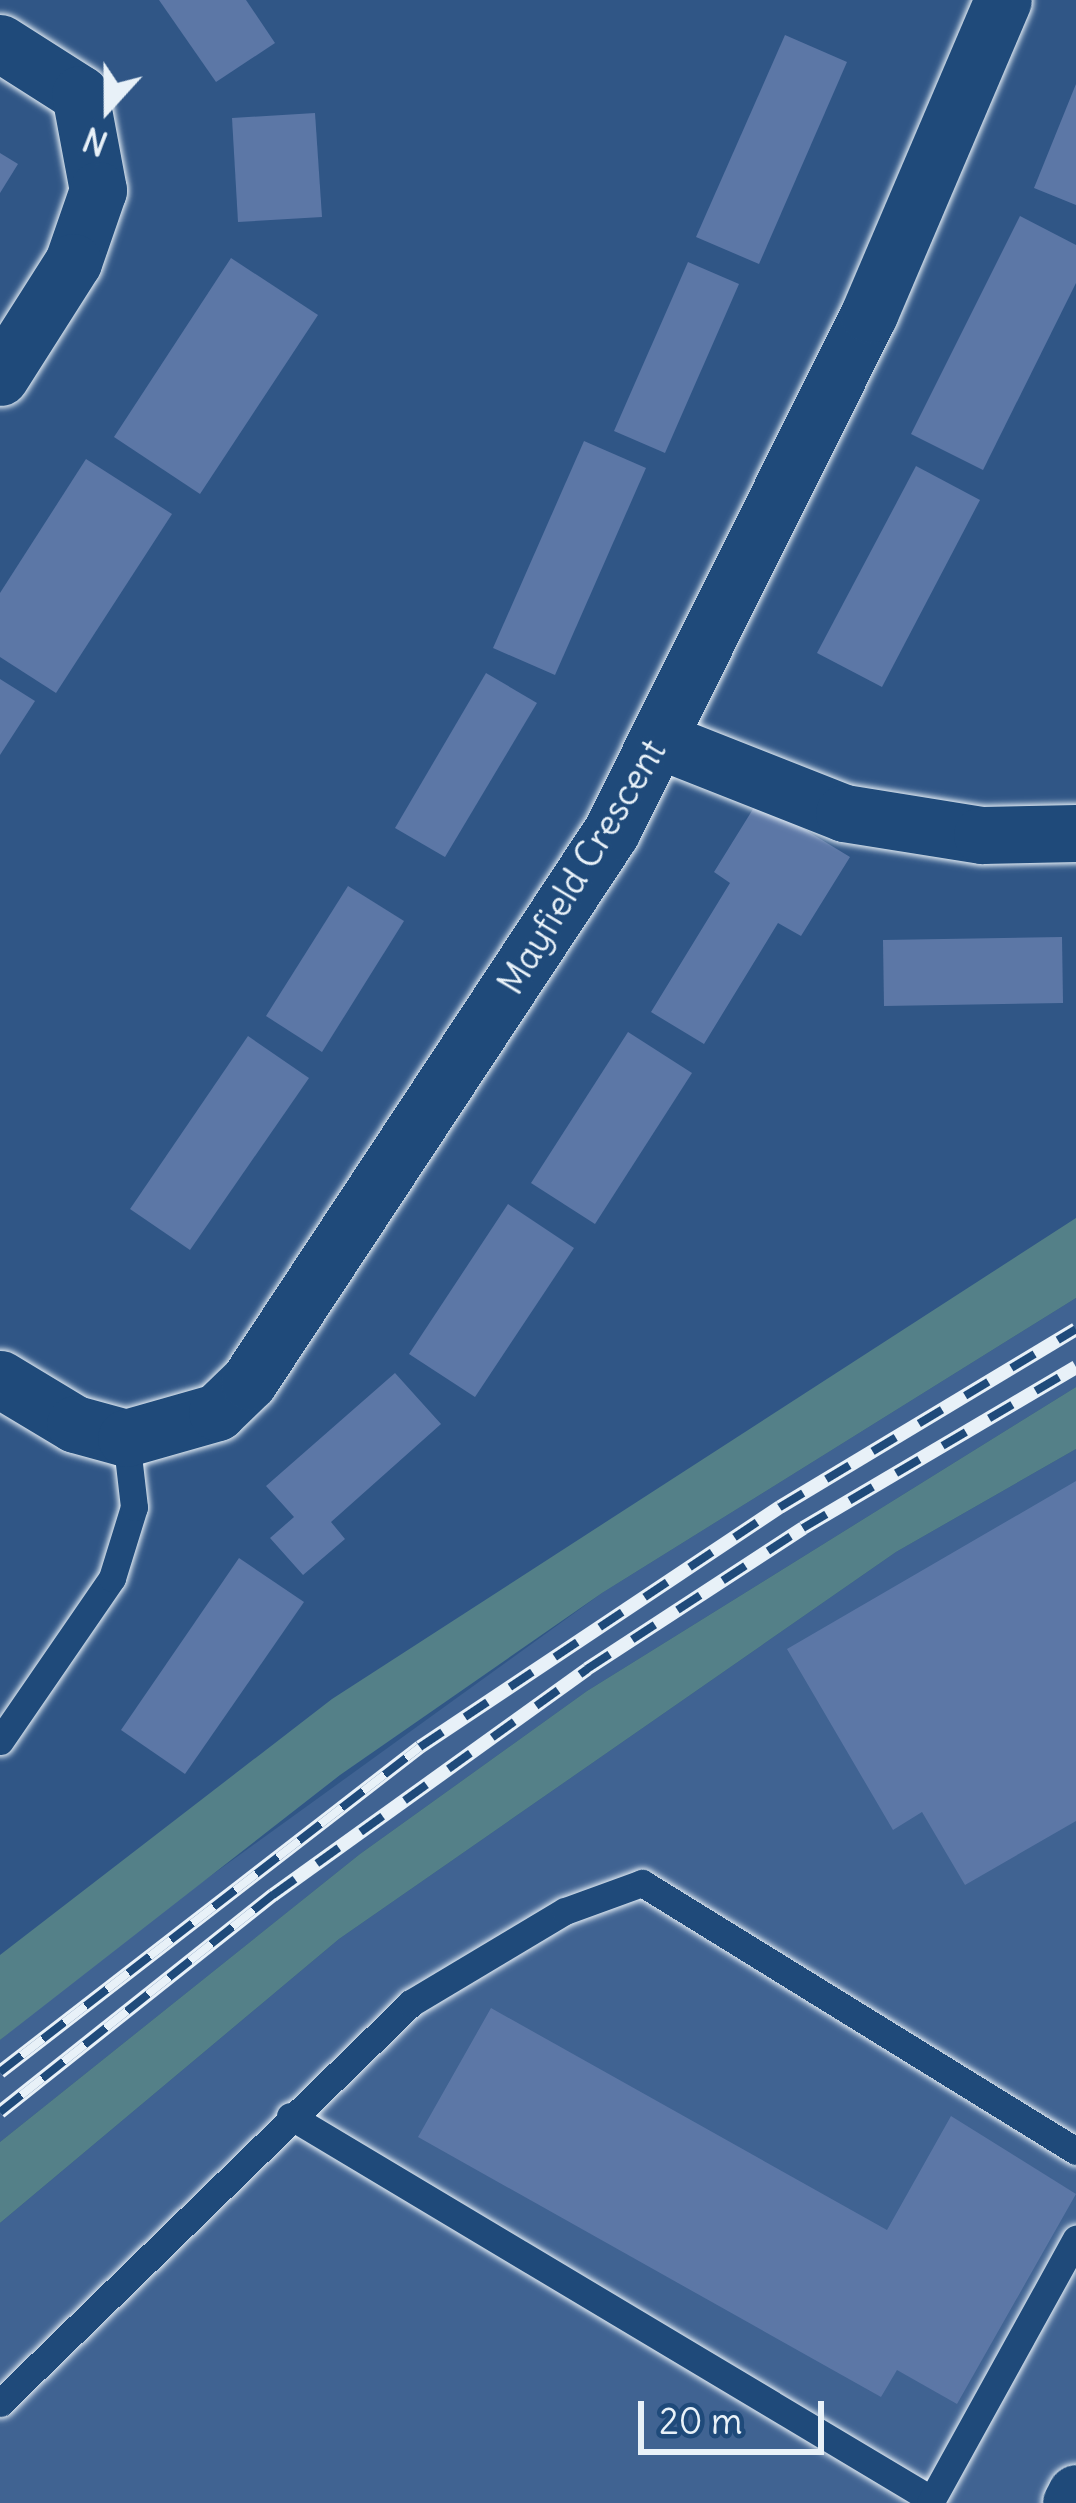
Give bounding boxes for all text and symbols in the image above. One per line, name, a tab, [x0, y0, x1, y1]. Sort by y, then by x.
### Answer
north arrow	[48, 48, 168, 168]
text: N	[77, 118, 113, 165]
street label: Mayfield Crescent	[489, 732, 675, 1002]
scale bar	[644, 2377, 830, 2451]
text: 20 m	[659, 2399, 743, 2444]

